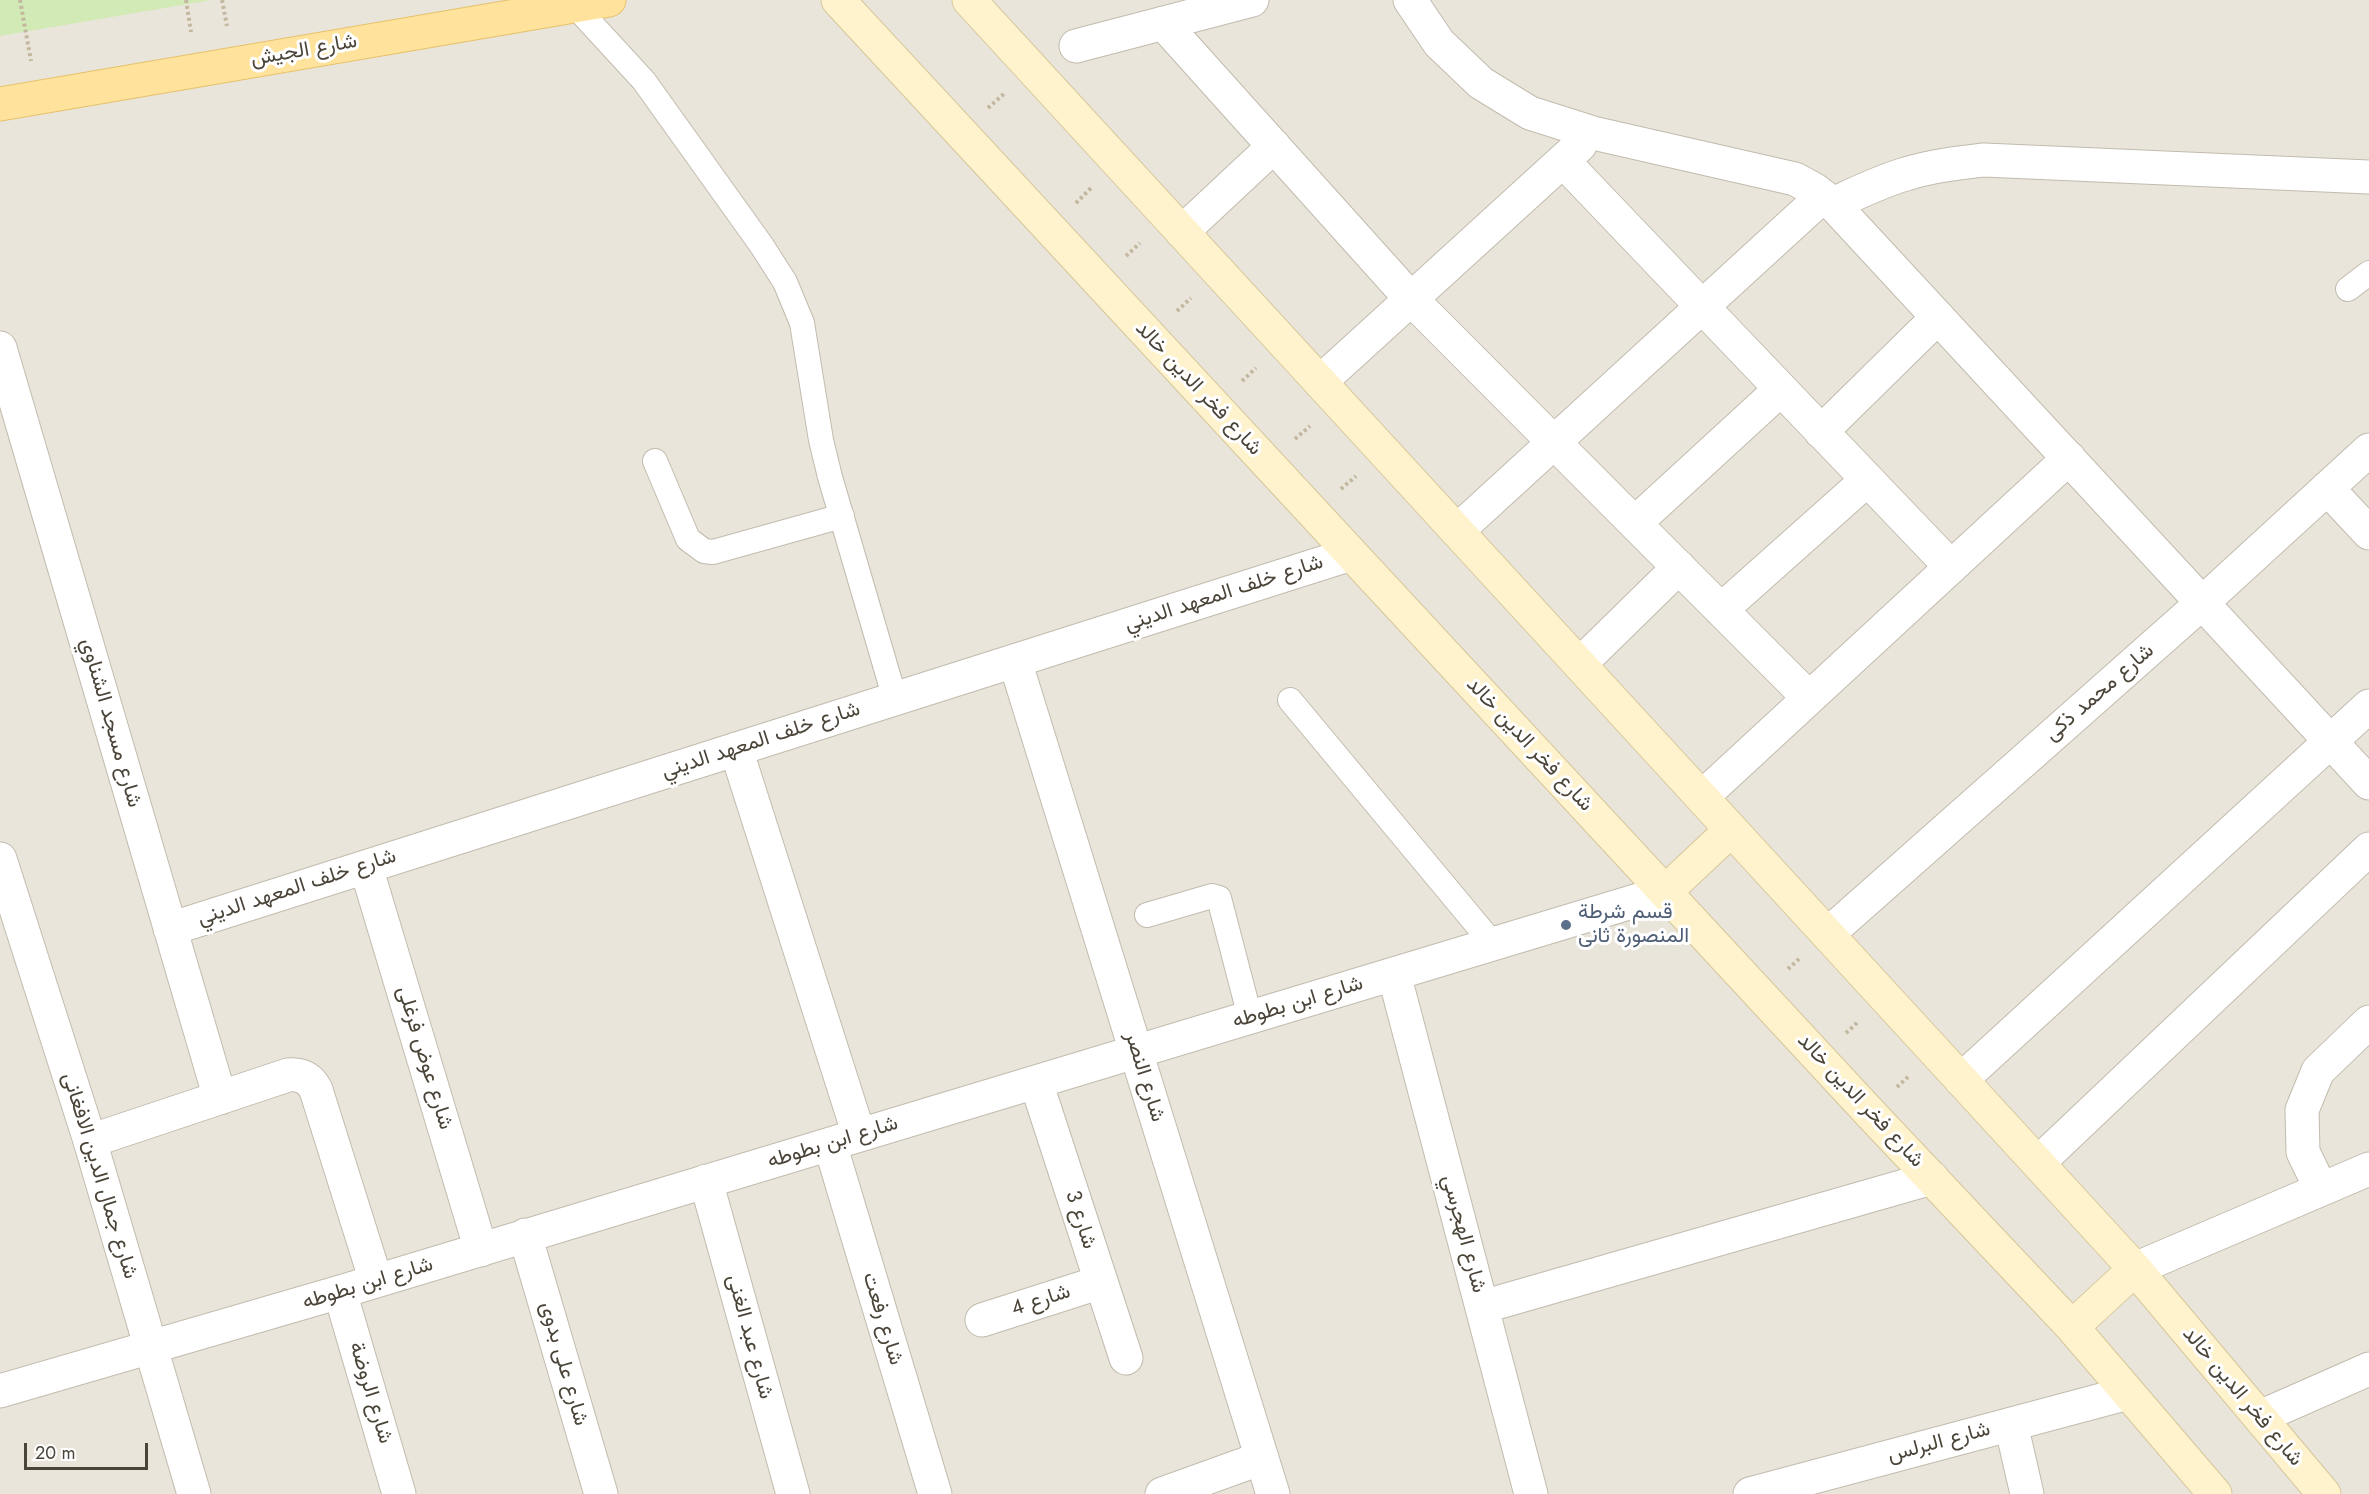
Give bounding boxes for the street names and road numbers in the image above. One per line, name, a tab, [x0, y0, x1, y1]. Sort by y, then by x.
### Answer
street label: شارع الجيش	[249, 29, 359, 73]
street label: شارع فخر الدين خالد	[1129, 317, 1267, 461]
street label: شارع خلف المعهد الديني	[1122, 550, 1326, 638]
street label: شارع مسجد الشناوي	[74, 636, 146, 810]
street label: شارع محمد ذكى	[2040, 639, 2160, 747]
street label: شارع فخر الدين خالد	[1460, 673, 1598, 817]
street label: شارع خلف المعهد الديني	[659, 697, 863, 785]
street label: شارع خلف المعهد الديني	[195, 844, 399, 932]
street label: شارع ابن بطوطه	[1230, 971, 1366, 1035]
street label: شارع عوض فرغلى	[390, 983, 458, 1133]
street label: شارع النصر	[1118, 1029, 1170, 1125]
street label: شارع فخر الدين خالد	[1791, 1029, 1929, 1173]
street label: شارع جمال الدين الافغانى	[56, 1070, 142, 1282]
street label: شارع ابن بطوطه	[765, 1111, 901, 1175]
street label: شارع الهجرسي	[1435, 1172, 1491, 1296]
street label: شارع 3	[1059, 1188, 1101, 1252]
street label: شارع ابن بطوطه	[300, 1252, 436, 1316]
street label: شارع رفعت	[856, 1270, 908, 1368]
street label: شارع عبد الغنى	[720, 1272, 778, 1402]
street label: شارع 4	[1008, 1280, 1074, 1322]
street label: شارع على بدوى	[533, 1299, 593, 1429]
street label: شارع فخر الدين خالد	[2176, 1322, 2308, 1472]
street label: شارع الروضة	[343, 1339, 397, 1447]
street label: شارع البرلس	[1885, 1417, 1993, 1469]

